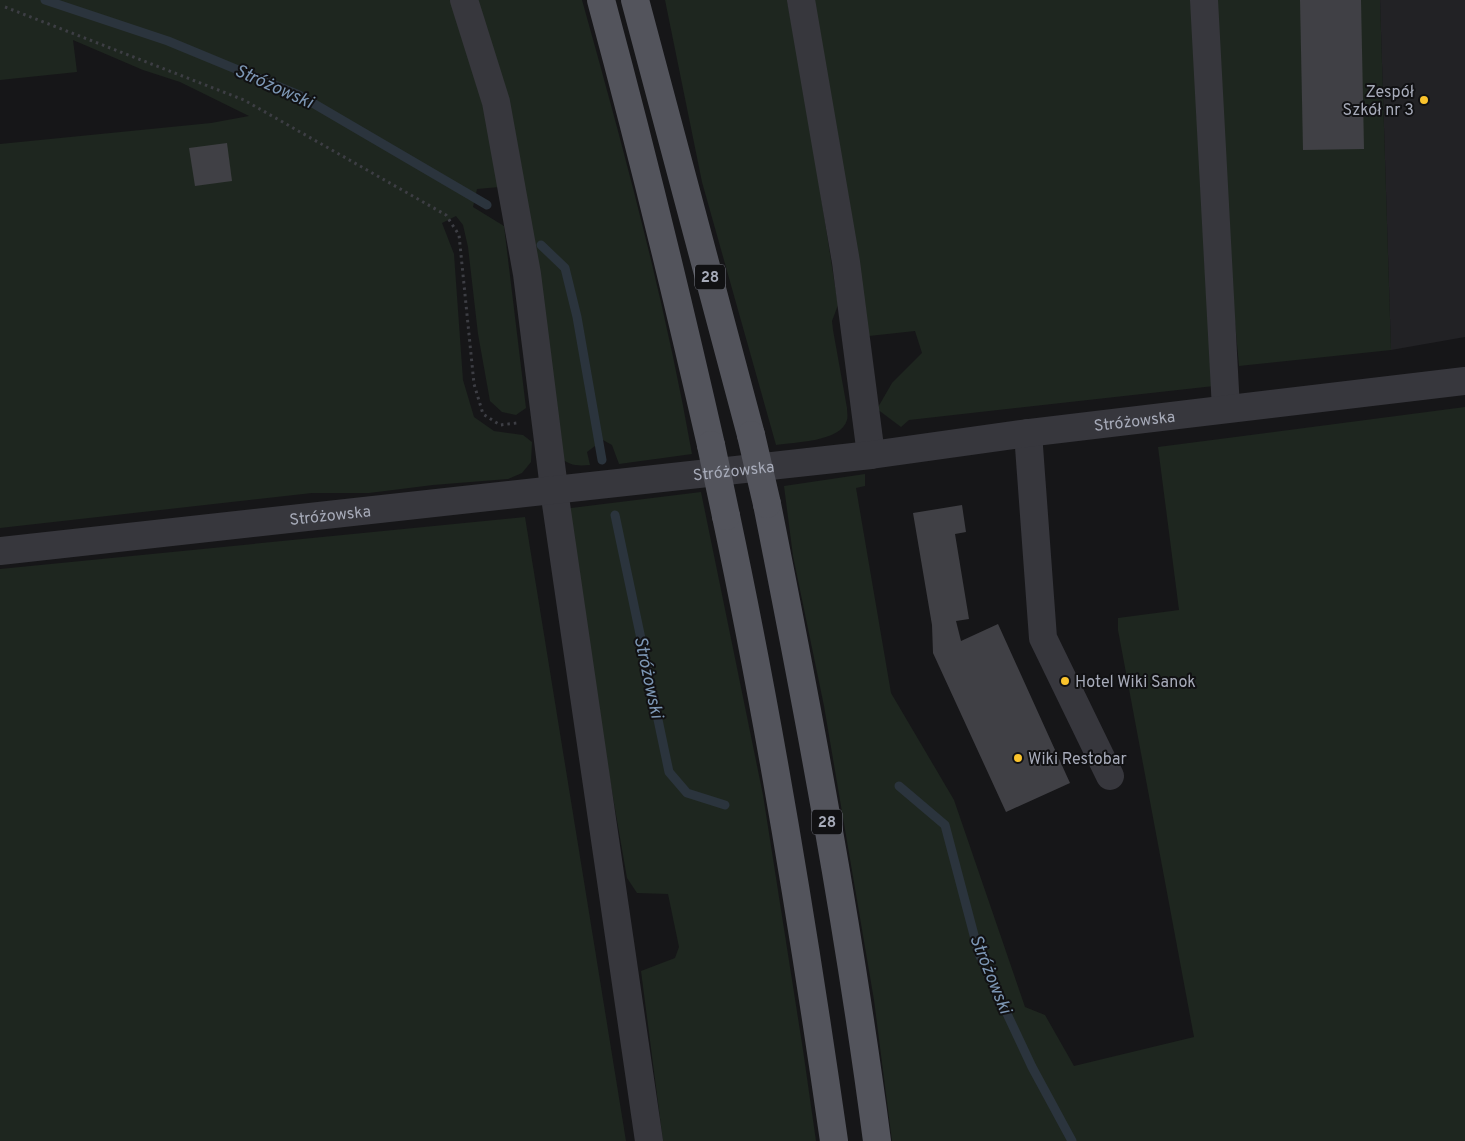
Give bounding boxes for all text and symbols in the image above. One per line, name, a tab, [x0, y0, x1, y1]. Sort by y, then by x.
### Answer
water label: Stróżowski	[231, 60, 318, 115]
place label: Zespół Szkół nr 3	[1343, 83, 1414, 121]
marker: Zespół Szkół nr 3	[1418, 94, 1430, 106]
road number: 28	[695, 264, 725, 290]
street label: Stróżowska	[1093, 408, 1176, 437]
street label: Stróżowska	[692, 458, 776, 487]
street label: Stróżowska	[288, 502, 372, 531]
water label: Stróżowski	[628, 634, 668, 722]
place label: Hotel Wiki Sanok	[1075, 673, 1196, 693]
marker: Hotel Wiki Sanok	[1059, 675, 1071, 687]
place label: Wiki Restobar	[1028, 750, 1127, 770]
marker: Wiki Restobar	[1012, 752, 1024, 764]
road number: 28	[812, 810, 842, 834]
water label: Stróżowski	[963, 932, 1016, 1019]

